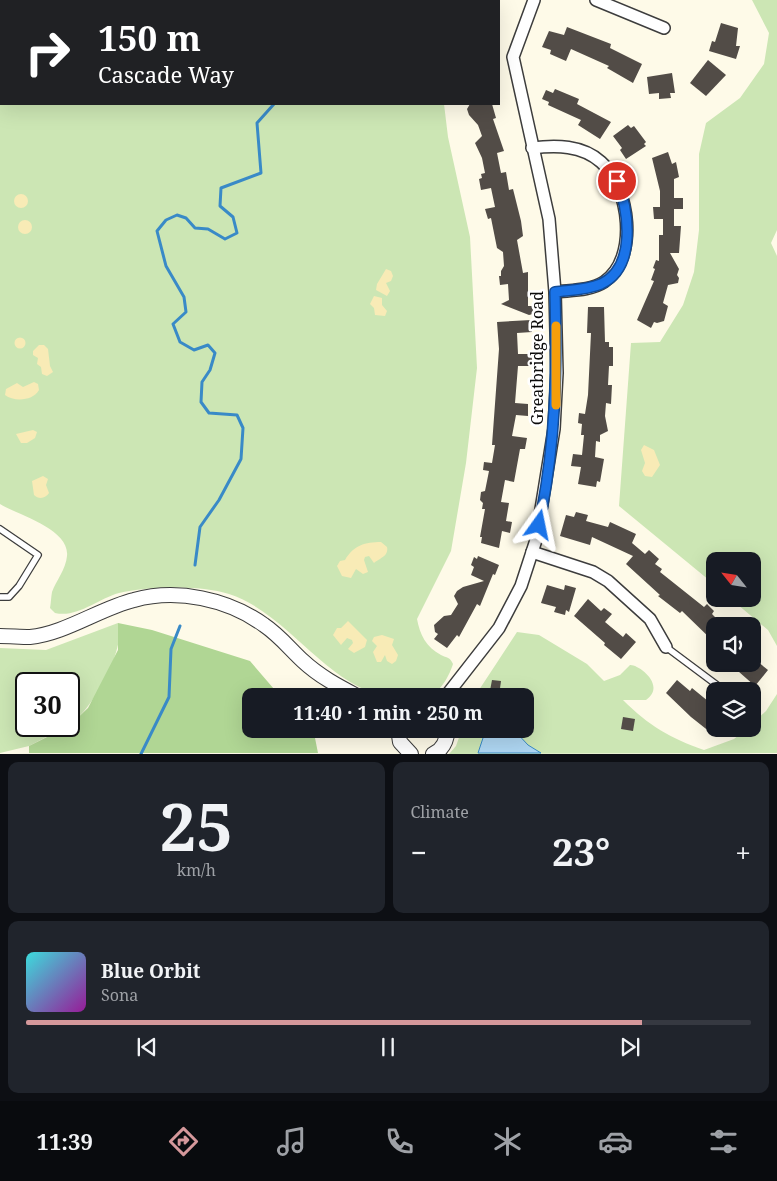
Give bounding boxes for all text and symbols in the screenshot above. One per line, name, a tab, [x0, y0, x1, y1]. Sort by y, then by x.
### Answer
text: 150 m	[98, 14, 201, 61]
icon: right	[15, 20, 80, 85]
text: Cascade Way	[98, 59, 234, 89]
pin	[596, 160, 638, 202]
icon: arrive	[603, 167, 631, 195]
street label: Greatbridge Road	[526, 291, 548, 425]
position arrow	[512, 498, 564, 550]
north arrow	[706, 552, 761, 608]
map controls	[706, 552, 761, 737]
button: sound	[706, 617, 761, 672]
speed limit sign: 30	[15, 672, 80, 737]
button: layers	[706, 682, 761, 737]
text: 11:40 · 1 min · 250 m	[293, 700, 483, 726]
text: 25	[160, 782, 233, 870]
text: Climate	[411, 801, 469, 823]
text: 23°	[552, 825, 610, 877]
text: −	[411, 833, 427, 871]
text: +	[735, 833, 751, 871]
text: km/h	[177, 859, 216, 881]
text: Blue Orbit	[101, 958, 201, 984]
text: Sona	[101, 984, 138, 1006]
icon: previous	[133, 1033, 161, 1061]
icon: pause	[374, 1033, 402, 1061]
icon: next	[616, 1033, 644, 1061]
icon: directions	[166, 1124, 201, 1159]
icon: music	[274, 1124, 309, 1159]
icon: phone	[382, 1124, 417, 1159]
icon: climate	[490, 1124, 525, 1159]
icon: car	[598, 1124, 633, 1159]
icon: filters	[706, 1124, 741, 1159]
text: 11:39	[36, 1126, 93, 1156]

